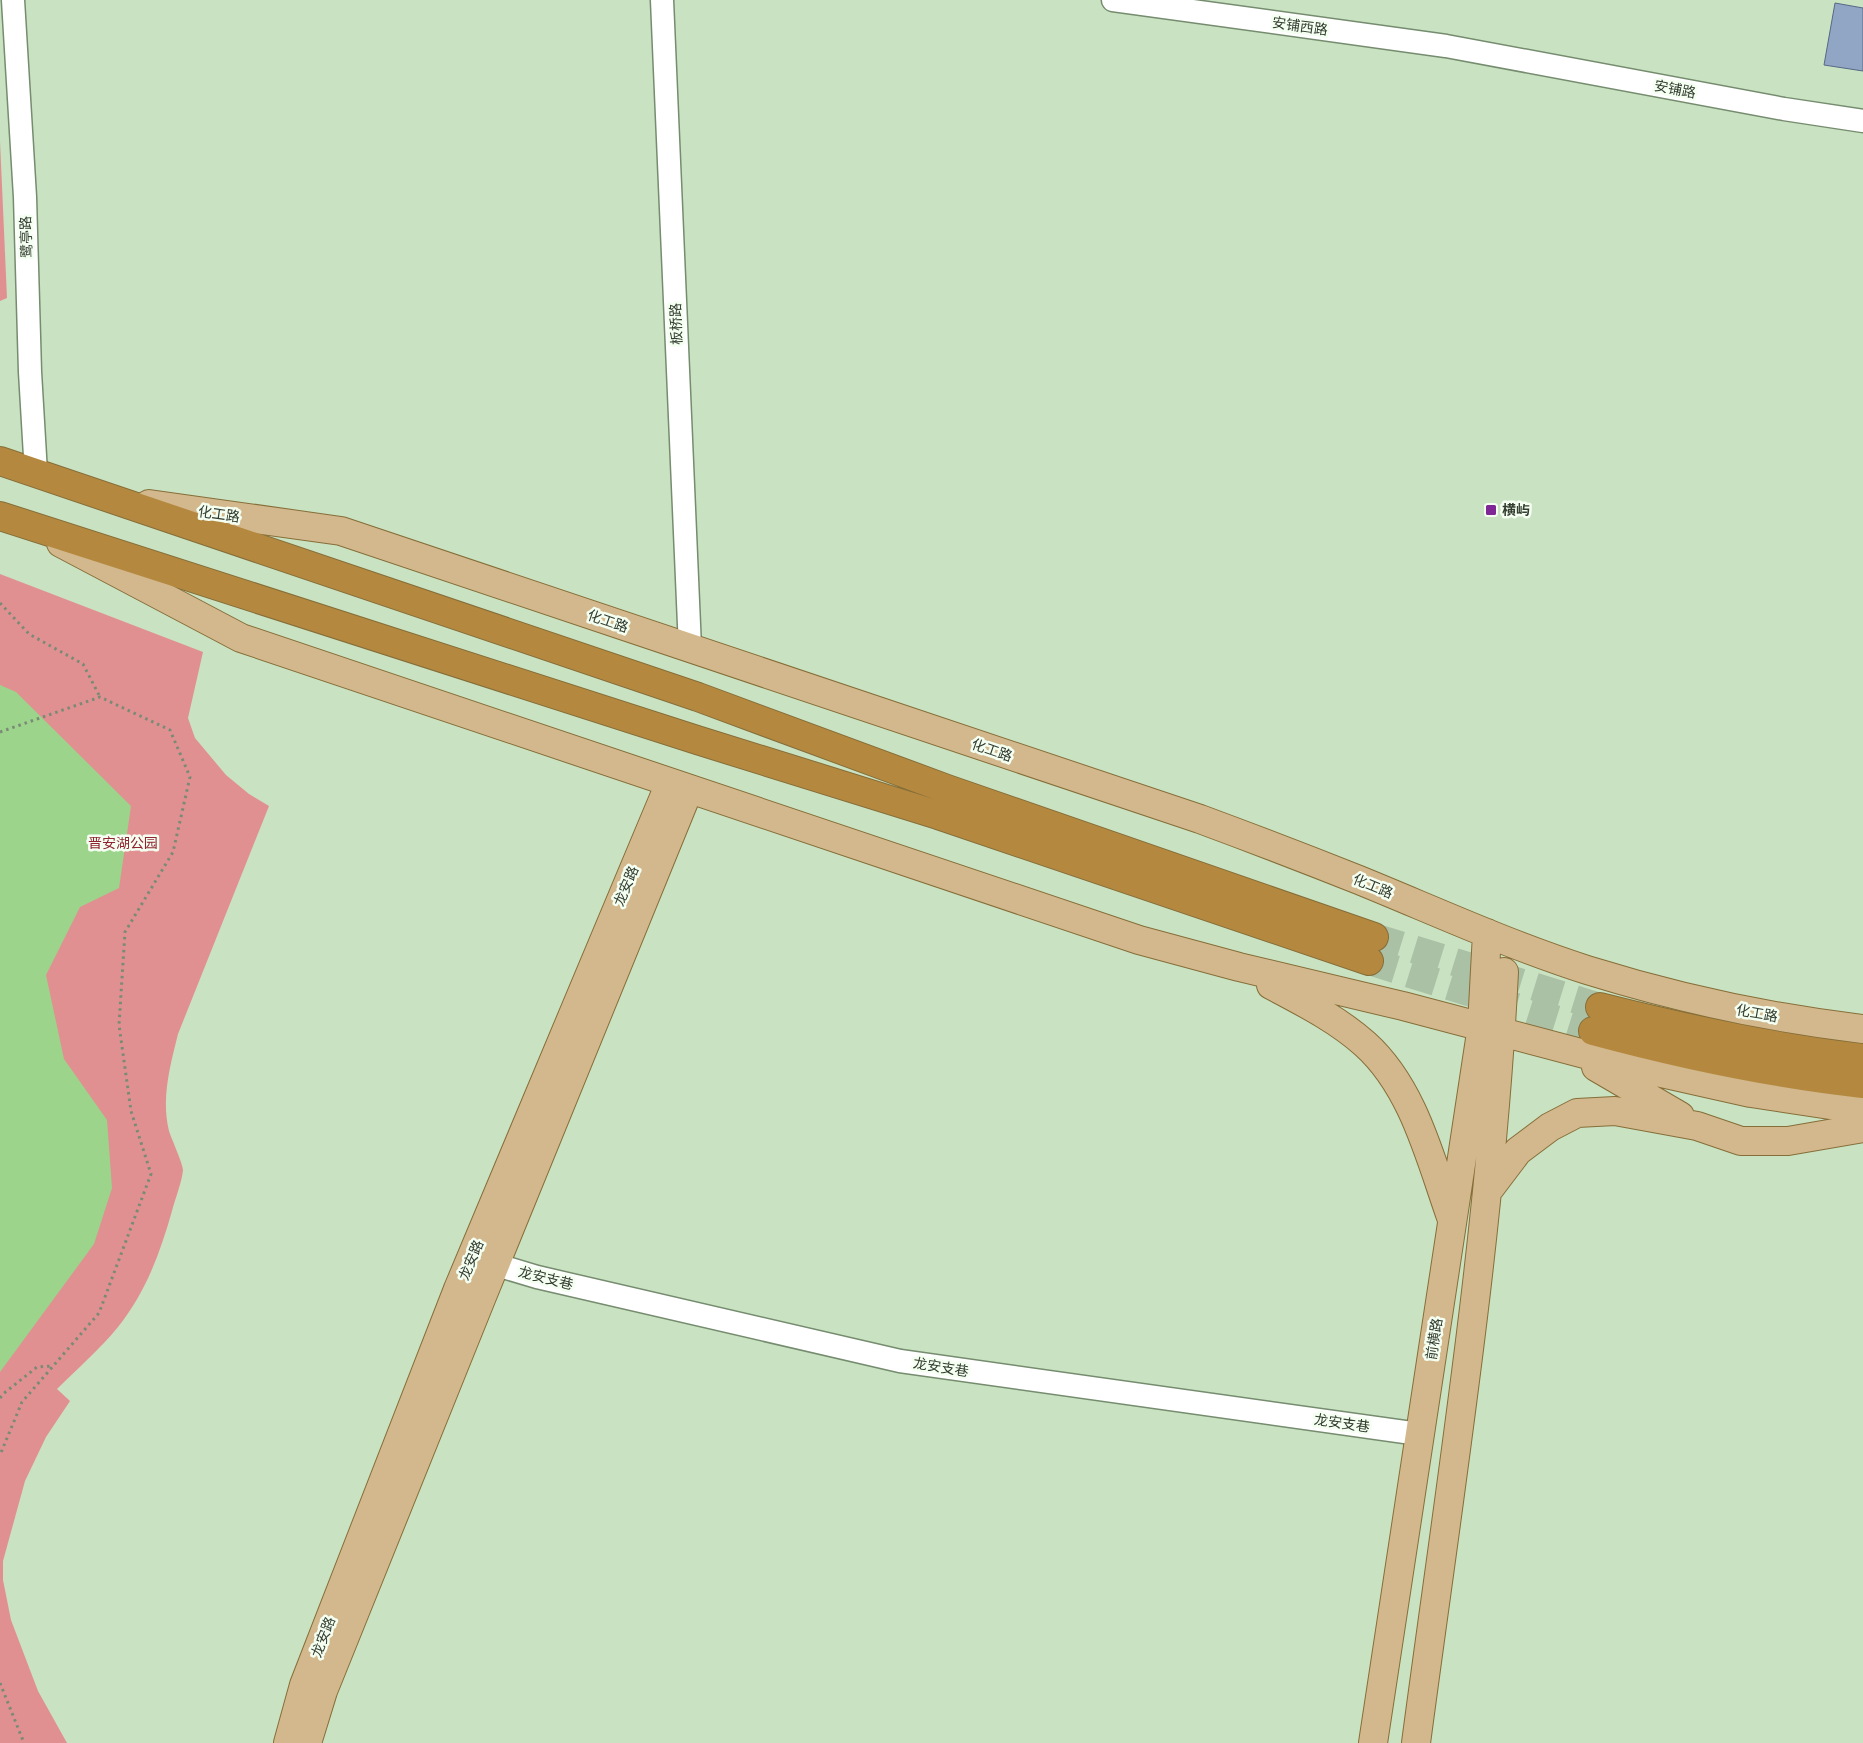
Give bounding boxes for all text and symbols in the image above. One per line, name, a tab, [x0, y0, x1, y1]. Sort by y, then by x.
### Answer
street label: 安铺西路	[1271, 13, 1329, 39]
street label: 安铺路	[1653, 76, 1697, 102]
street label: 鹭亭路	[16, 216, 36, 258]
street label: 板桥路	[666, 303, 686, 345]
place label: 横屿	[1502, 501, 1530, 519]
street label: 化工路	[197, 502, 241, 526]
marker: 横屿	[1484, 503, 1498, 517]
street label: 化工路	[585, 606, 631, 636]
street label: 化工路	[969, 735, 1015, 765]
park label: 晋安湖公园	[88, 834, 158, 852]
street label: 龙安路	[610, 863, 642, 909]
street label: 化工路	[1350, 870, 1396, 902]
street label: 化工路	[1735, 1000, 1779, 1026]
street label: 龙安路	[455, 1237, 487, 1283]
street label: 龙安支巷	[517, 1262, 575, 1294]
street label: 前横路	[1422, 1317, 1446, 1361]
street label: 龙安支巷	[912, 1354, 970, 1380]
street label: 龙安支巷	[1313, 1410, 1371, 1436]
street label: 龙安路	[307, 1614, 339, 1660]

